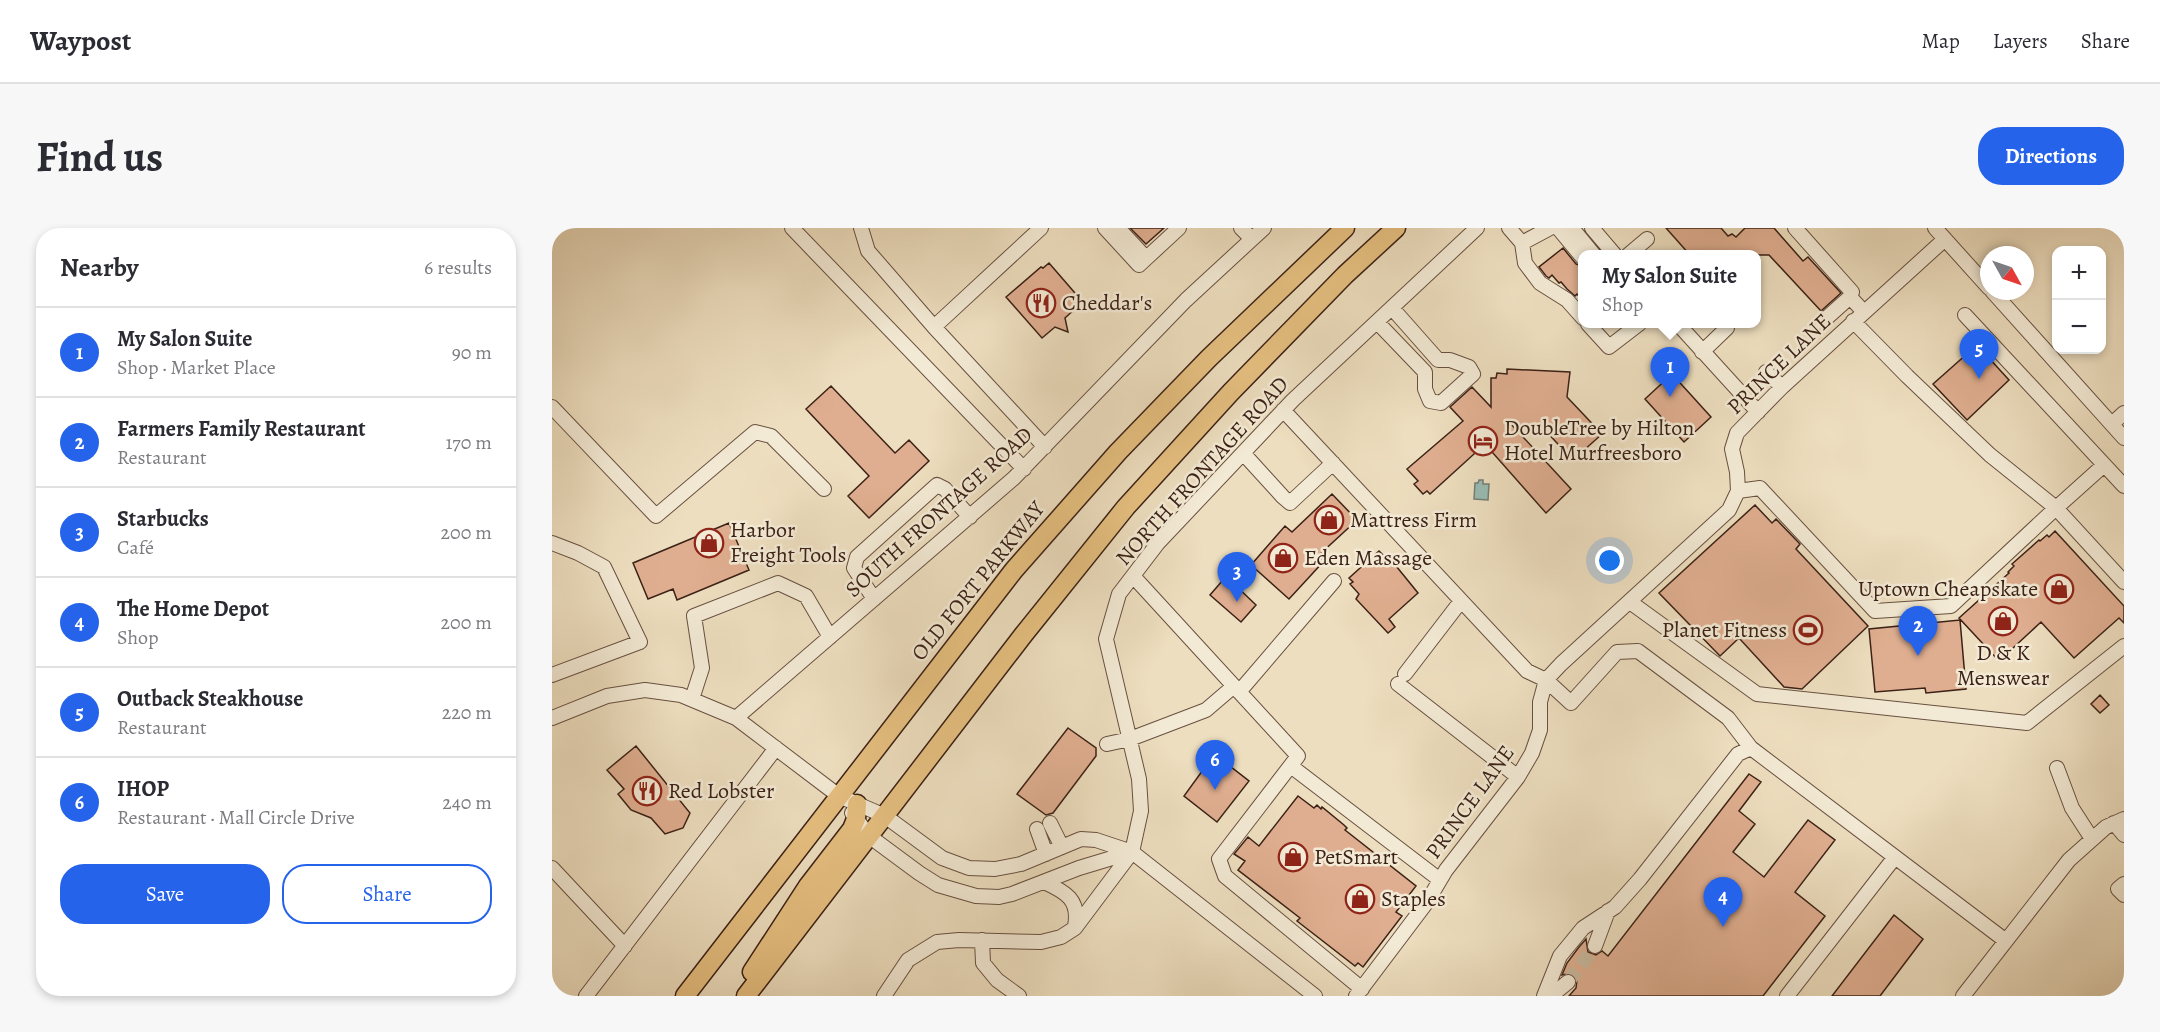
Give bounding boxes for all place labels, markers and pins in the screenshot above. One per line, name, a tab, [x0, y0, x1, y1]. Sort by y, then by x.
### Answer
restaurant icon: Cheddar's	[1025, 287, 1057, 319]
place label: Cheddar's	[1062, 288, 1152, 318]
pin: 5	[1960, 330, 1998, 379]
pin: 1	[1650, 348, 1690, 397]
place label: DoubleTree by Hilton Hotel Murfreesboro	[1504, 413, 1694, 468]
hotel icon: DoubleTree by Hilton Hotel Murfreesboro	[1467, 425, 1499, 457]
shop icon: Mattress Firm	[1313, 504, 1345, 536]
place label: Mattress Firm	[1350, 505, 1477, 535]
place label: Harbor Freight Tools	[730, 515, 846, 570]
shop icon: Harbor Freight Tools	[693, 527, 725, 559]
shop icon: Eden Massage	[1267, 542, 1299, 574]
place label: Eden Massage	[1304, 543, 1432, 573]
pin: 3	[1218, 552, 1256, 602]
shop icon: Uptown Cheapskate	[2043, 573, 2075, 605]
place label: Uptown Cheapskate	[1858, 574, 2038, 604]
shop icon: D & K Menswear	[1987, 605, 2019, 637]
pin: 2	[1898, 606, 1938, 656]
sports icon: Planet Fitness	[1792, 614, 1824, 646]
place label: Planet Fitness	[1662, 615, 1787, 645]
place label: D & K Menswear	[1957, 638, 2049, 693]
pin: 6	[1196, 740, 1234, 790]
restaurant icon: Red Lobster	[631, 775, 663, 807]
place label: Red Lobster	[668, 776, 774, 806]
shop icon: PetSmart	[1277, 841, 1309, 873]
place label: PetSmart	[1314, 842, 1398, 872]
pin: 4	[1704, 878, 1742, 927]
shop icon: Staples	[1344, 883, 1376, 915]
place label: Staples	[1381, 884, 1446, 914]

